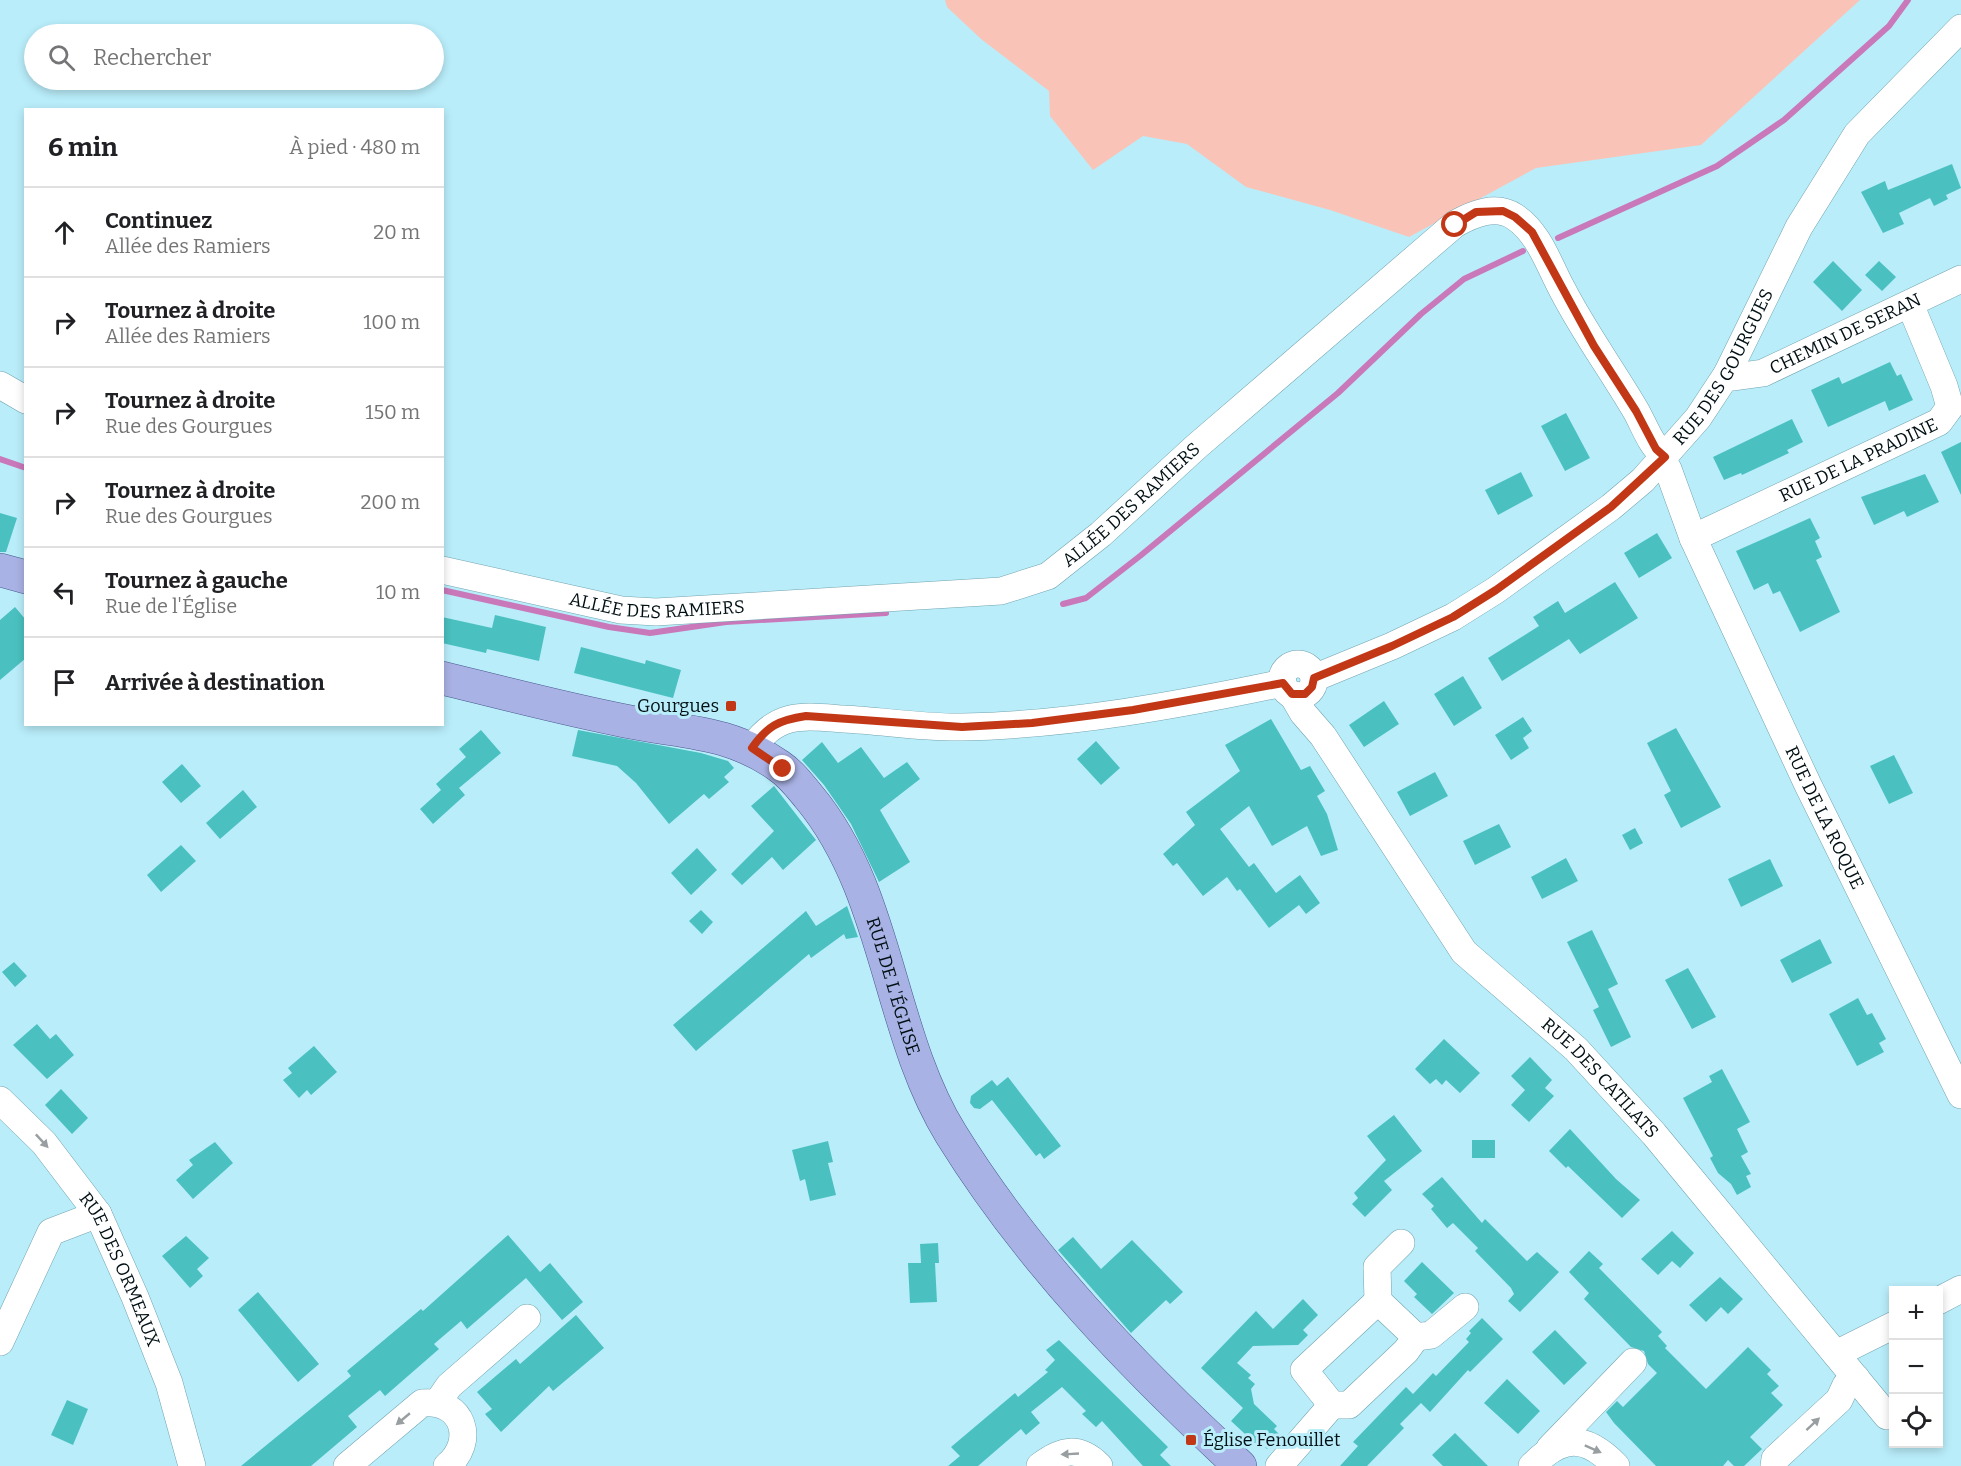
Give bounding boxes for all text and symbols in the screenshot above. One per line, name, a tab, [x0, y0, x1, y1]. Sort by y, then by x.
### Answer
search box	[24, 24, 444, 90]
icon: search	[45, 41, 78, 74]
text: Rechercher	[93, 44, 211, 71]
text: 6 min	[48, 132, 118, 163]
text: À pied · 480 m	[289, 135, 420, 159]
text: Continuez	[105, 207, 212, 234]
route start	[1441, 211, 1467, 237]
icon: ahead	[48, 216, 81, 249]
text: 20 m	[373, 220, 420, 244]
text: Allée des Ramiers	[105, 234, 271, 258]
street label: RUE DES GOURGUES	[1668, 285, 1778, 450]
street label: CHEMIN DE SERAN	[1766, 289, 1925, 379]
text: Tournez à droite	[105, 297, 275, 324]
icon: right	[48, 306, 81, 339]
text: 100 m	[363, 310, 420, 334]
text: Allée des Ramiers	[105, 324, 271, 348]
text: Tournez à droite	[105, 387, 275, 414]
icon: right	[48, 396, 81, 429]
text: 150 m	[365, 400, 420, 424]
street label: RUE DE LA PRADINE	[1776, 413, 1941, 507]
text: Rue des Gourgues	[105, 414, 273, 438]
street label: ALLÉE DES RAMIERS	[1058, 438, 1205, 571]
text: Tournez à droite	[105, 477, 275, 504]
icon: right	[48, 486, 81, 519]
text: 200 m	[360, 490, 420, 514]
text: Rue des Gourgues	[105, 504, 273, 528]
text: Tournez à gauche	[105, 567, 288, 594]
icon: left	[48, 576, 81, 609]
text: 10 m	[376, 580, 420, 604]
street label: ALLÉE DES RAMIERS	[567, 588, 745, 623]
text: Rue de l'Église	[105, 594, 237, 618]
icon: arrive	[48, 666, 81, 699]
text: Arrivée à destination	[105, 669, 325, 696]
place label: Gourgues	[637, 695, 719, 717]
marker: Gourgues	[724, 699, 738, 713]
street label: RUE DE LA ROQUE	[1780, 742, 1869, 893]
route end	[769, 755, 795, 781]
street label: RUE DE L'ÉGLISE	[862, 914, 925, 1058]
street label: RUE DES CATILATS	[1537, 1013, 1663, 1143]
one-way arrow	[34, 1134, 48, 1148]
street label: RUE DES ORMEAUX	[74, 1188, 165, 1350]
map controls	[1889, 1286, 1943, 1448]
button: +	[1889, 1286, 1943, 1340]
button: −	[1889, 1340, 1943, 1394]
button: locate	[1889, 1394, 1943, 1448]
one-way arrow	[396, 1412, 411, 1425]
one-way arrow	[1805, 1417, 1820, 1431]
place label: Église Fenouillet	[1203, 1428, 1341, 1451]
marker: Église Fenouillet	[1184, 1433, 1198, 1447]
one-way arrow	[1585, 1444, 1603, 1454]
one-way arrow	[1060, 1449, 1079, 1458]

